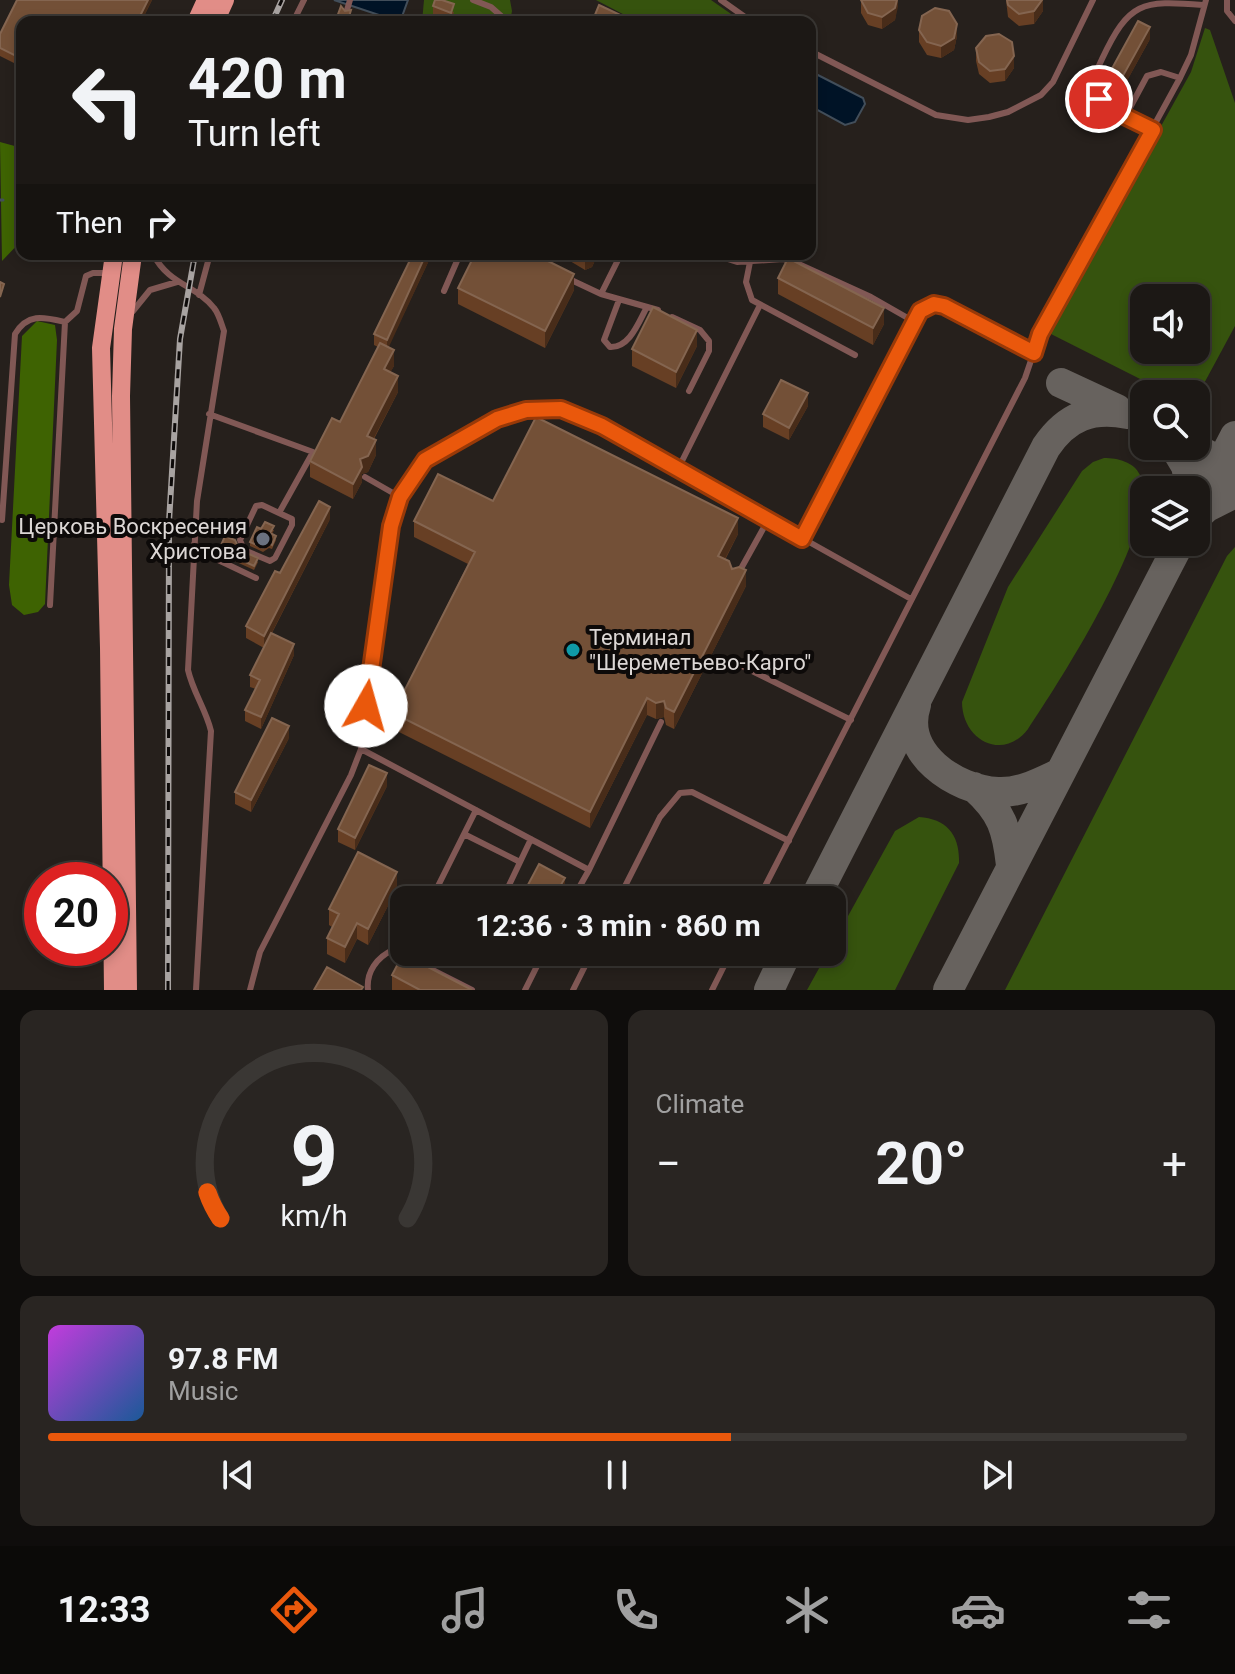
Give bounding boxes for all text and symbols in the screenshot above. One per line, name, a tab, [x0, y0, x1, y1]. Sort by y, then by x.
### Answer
text: 420 m	[188, 46, 347, 112]
icon: left	[56, 48, 160, 152]
pin	[1065, 65, 1133, 133]
icon: arrive	[1077, 77, 1121, 121]
text: Turn left	[188, 113, 321, 155]
icon: right	[139, 200, 183, 244]
text: Then	[56, 205, 123, 240]
map controls	[1130, 284, 1210, 556]
button: sound	[1130, 284, 1210, 364]
button: search	[1130, 380, 1210, 460]
button: layers	[1130, 476, 1210, 556]
place label: Церковь Воскресения Христова	[18, 514, 247, 564]
marker: Церковь Воскресения Христова	[254, 530, 272, 548]
place label: Терминал "Шереметьево-Карго"	[589, 625, 811, 675]
marker: Терминал "Шереметьево-Карго"	[564, 641, 582, 659]
position arrow	[324, 664, 408, 748]
speed limit sign: 20	[24, 862, 128, 966]
text: 12:36 · 3 min · 860 m	[475, 908, 761, 943]
text: Climate	[656, 1089, 744, 1119]
text: 9	[290, 1108, 338, 1205]
text: 20°	[875, 1128, 967, 1199]
text: −	[656, 1138, 681, 1190]
text: +	[1162, 1138, 1187, 1190]
text: km/h	[280, 1199, 347, 1233]
text: 97.8 FM	[168, 1341, 279, 1376]
text: Music	[168, 1376, 238, 1406]
icon: previous	[216, 1453, 260, 1497]
icon: pause	[595, 1453, 639, 1497]
icon: next	[975, 1453, 1019, 1497]
icon: directions	[266, 1582, 322, 1638]
icon: music	[437, 1582, 493, 1638]
icon: phone	[608, 1582, 664, 1638]
icon: climate	[779, 1582, 835, 1638]
icon: car	[950, 1582, 1006, 1638]
icon: filters	[1121, 1582, 1177, 1638]
text: 12:33	[58, 1589, 150, 1631]

